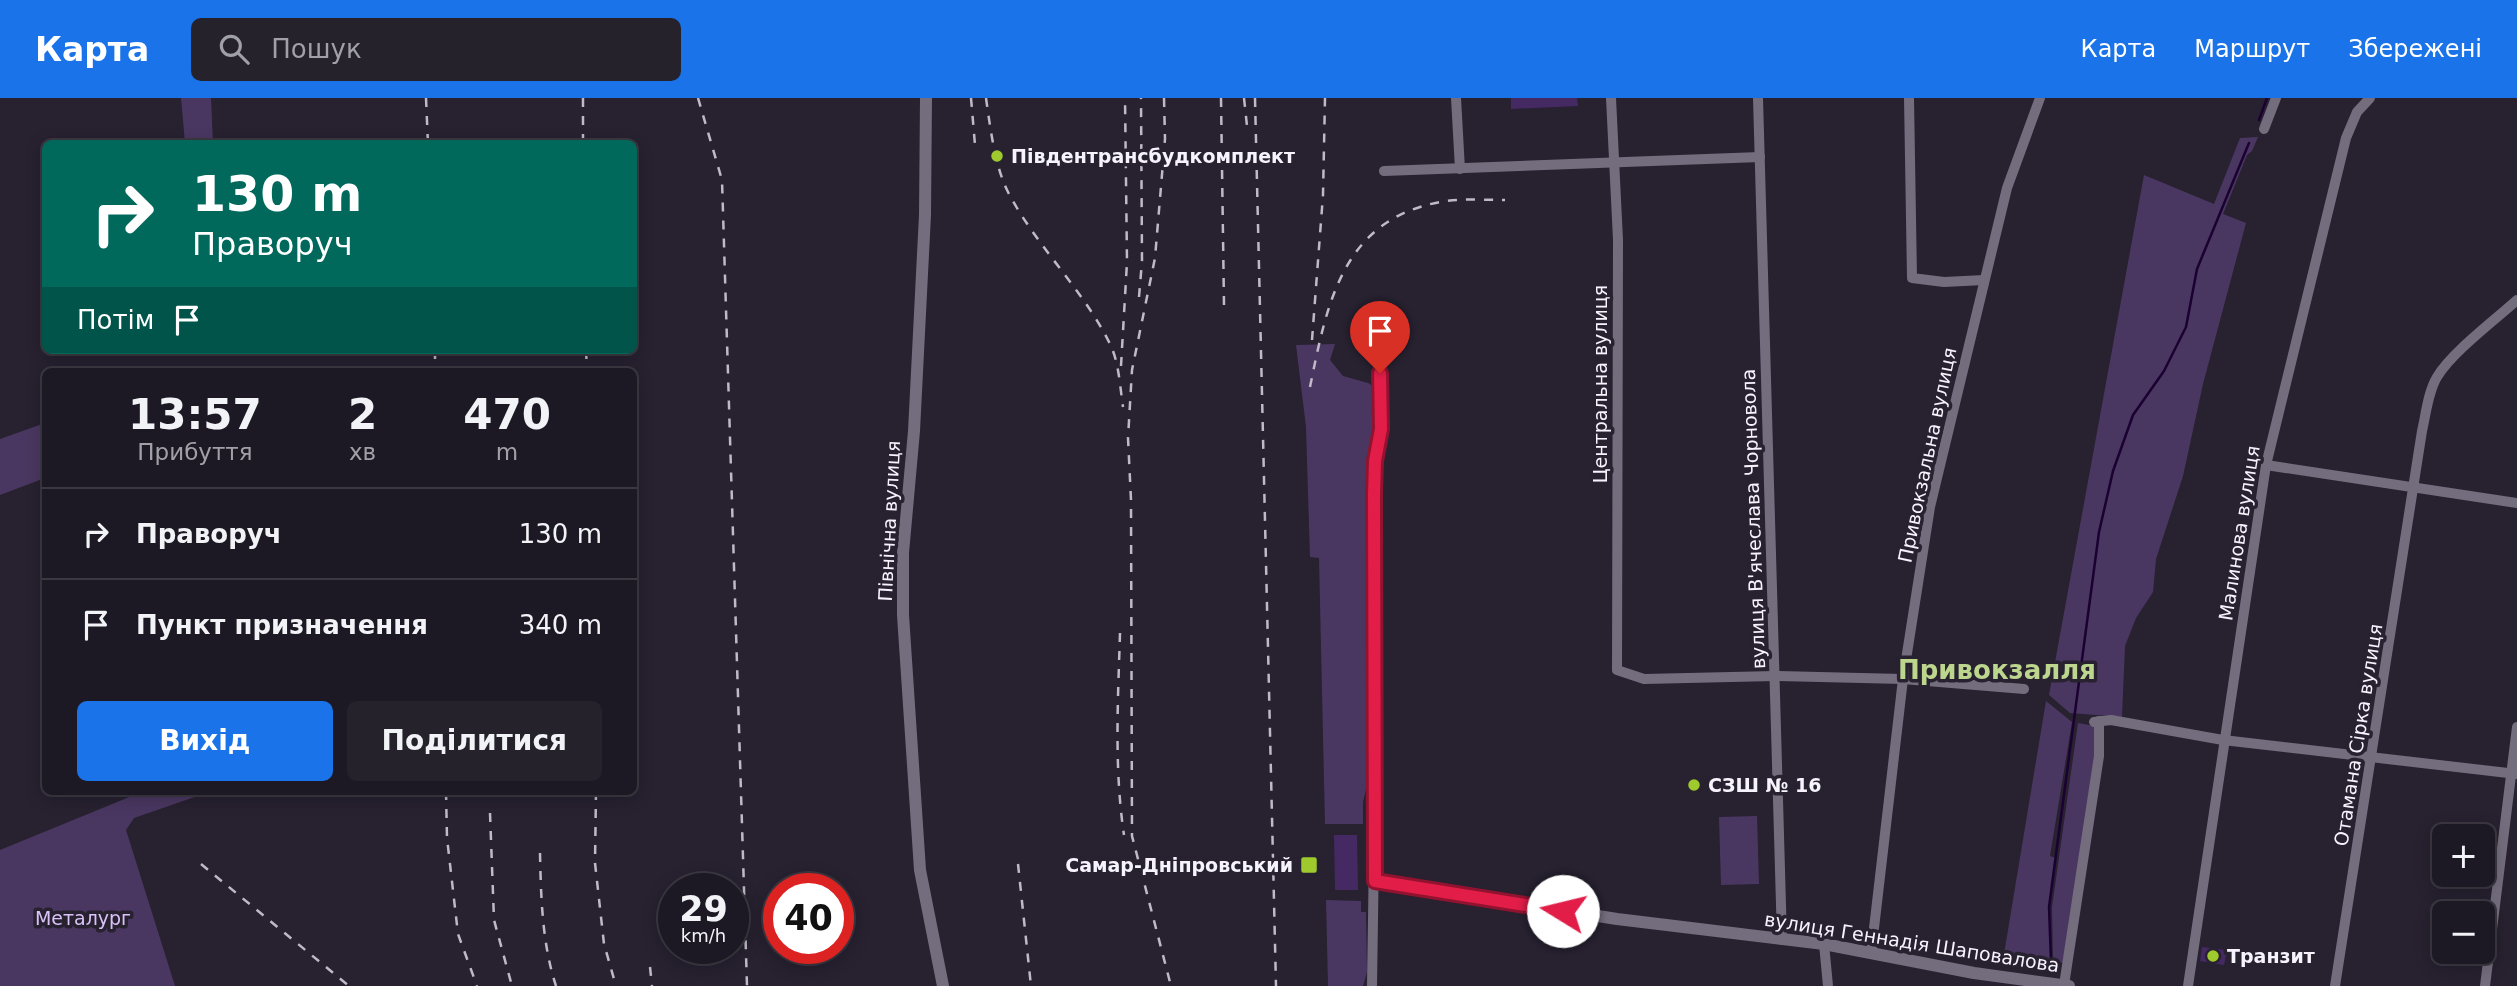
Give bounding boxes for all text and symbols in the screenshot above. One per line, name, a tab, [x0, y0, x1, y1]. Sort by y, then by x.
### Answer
search box	[191, 18, 681, 81]
text: Карта	[35, 30, 149, 69]
icon: search	[215, 30, 253, 68]
text: Пошук	[271, 34, 362, 64]
text: Карта	[2081, 35, 2156, 63]
text: Маршрут	[2194, 35, 2310, 63]
text: Збережені	[2348, 35, 2482, 63]
place label: Південтрансбудкомплект	[1011, 145, 1295, 167]
marker: Південтрансбудкомплект	[989, 148, 1005, 164]
text: 130 m	[192, 166, 362, 223]
icon: right	[77, 168, 168, 259]
text: Праворуч	[192, 225, 353, 263]
street label: Центральна вулиця	[1589, 285, 1611, 483]
icon: arrive	[168, 301, 206, 339]
pin	[1350, 301, 1410, 373]
text: Потім	[77, 305, 154, 335]
icon: arrive	[1361, 312, 1399, 350]
street label: Привокзальна вулиця	[1893, 345, 1961, 565]
street label: вулиця В'ячеслава Чорновола	[1737, 368, 1769, 670]
text: 13:57	[128, 390, 262, 439]
text: 2	[348, 390, 377, 439]
text: 470	[463, 390, 551, 439]
text: Прибуття	[137, 439, 253, 465]
text: хв	[349, 439, 376, 465]
text: m	[496, 439, 518, 465]
street label: Північна вулиця	[874, 440, 904, 602]
street label: Малинова вулиця	[2214, 444, 2264, 622]
icon: right	[77, 515, 115, 553]
text: Праворуч	[136, 519, 282, 549]
text: 130 m	[519, 519, 602, 549]
icon: arrive	[77, 606, 115, 644]
text: Пункт призначення	[136, 610, 428, 640]
text: 340 m	[519, 610, 602, 640]
street label: Отамана Сірка вулиця	[2330, 622, 2386, 848]
district label: Привокзалля	[1898, 655, 2096, 685]
button: Вихід	[77, 701, 333, 781]
button: Поділитися	[347, 701, 602, 781]
place label: СЗШ № 16	[1708, 774, 1821, 796]
marker: СЗШ № 16	[1686, 777, 1702, 793]
map controls	[2432, 824, 2495, 964]
button: +	[2432, 824, 2495, 887]
place label: Самар-Дніпровський	[1065, 854, 1293, 876]
marker: Самар-Дніпровський	[1299, 855, 1319, 875]
speed limit sign: 40	[763, 873, 854, 964]
position arrow	[1526, 874, 1600, 948]
text: 29	[679, 889, 728, 929]
button: −	[2432, 901, 2495, 964]
park label: Металург	[35, 907, 131, 929]
street label: вулиця Геннадія Шаповалова	[1763, 908, 2061, 976]
text: km/h	[681, 925, 726, 946]
place label: Транзит	[2227, 945, 2315, 967]
marker: Транзит	[2205, 948, 2221, 964]

